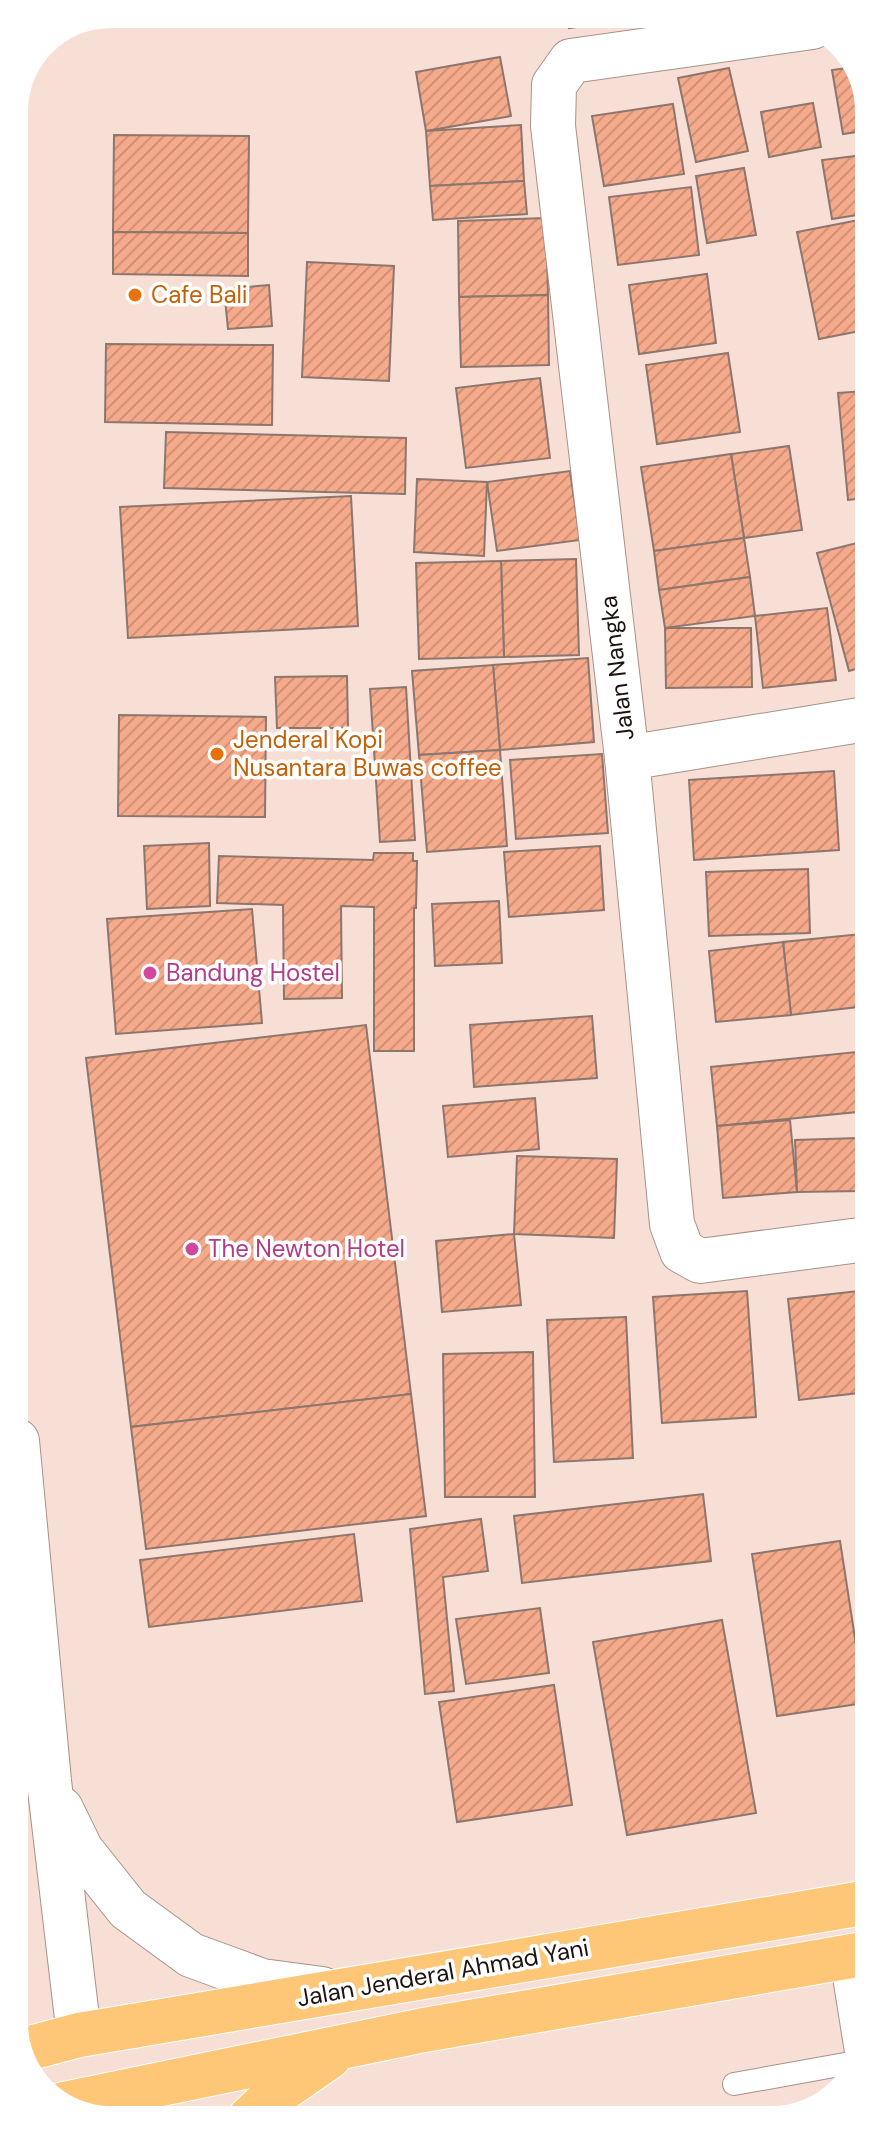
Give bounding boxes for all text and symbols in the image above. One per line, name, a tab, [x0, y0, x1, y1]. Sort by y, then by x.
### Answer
place label: Cafe Bali	[151, 279, 248, 310]
marker: Cafe Bali	[126, 286, 144, 304]
street label: Jalan Nangka	[592, 594, 641, 742]
place label: Jenderal Kopi Nusantara Buwas coffee	[233, 724, 502, 783]
marker: Jenderal Kopi Nusantara Buwas coffee	[208, 745, 226, 763]
place label: Bandung Hostel	[166, 957, 340, 988]
marker: Bandung Hostel	[141, 964, 159, 982]
place label: The Newton Hotel	[208, 1233, 405, 1264]
marker: The Newton Hotel	[183, 1240, 201, 1258]
street label: Jalan Jenderal Ahmad Yani	[295, 1932, 591, 2013]

